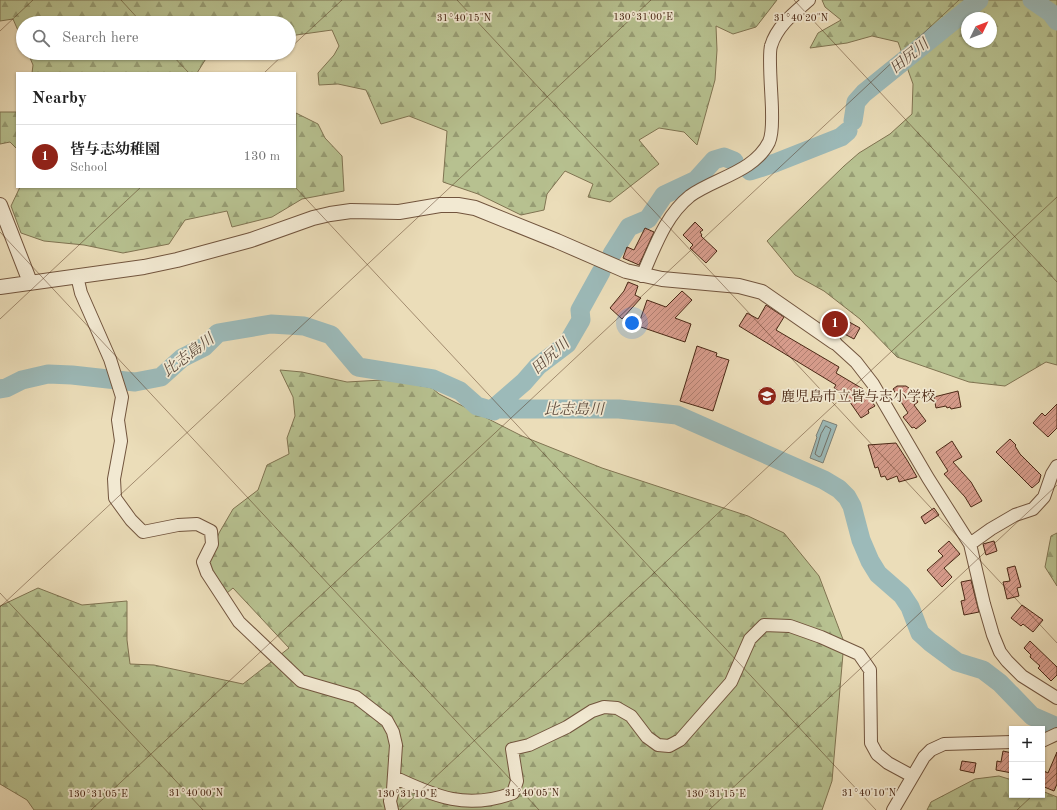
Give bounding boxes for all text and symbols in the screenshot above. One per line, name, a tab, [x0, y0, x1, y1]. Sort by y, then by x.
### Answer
text: 130°31'00"E	[613, 12, 673, 22]
north arrow	[961, 12, 997, 48]
text: 31°40'15"N	[437, 13, 492, 23]
text: 31°40'20"N	[774, 13, 829, 23]
search box	[16, 16, 296, 60]
icon: search	[30, 27, 52, 49]
text: Search here	[62, 31, 139, 46]
water label: 田尻川	[886, 34, 934, 77]
text: Nearby	[32, 90, 87, 107]
text: 皆与志幼稚園	[70, 143, 160, 158]
text: 1	[41, 150, 49, 163]
text: 130 m	[243, 150, 280, 163]
text: School	[70, 161, 107, 174]
pin: 1	[822, 309, 848, 339]
your location	[622, 313, 642, 333]
water label: 比志島川	[159, 329, 219, 380]
water label: 田尻川	[528, 334, 574, 378]
school or university icon: 鹿児島市立皆与志小学校	[756, 385, 778, 407]
place label: 鹿児島市立皆与志小学校	[781, 389, 935, 404]
water label: 比志島川	[544, 401, 606, 418]
map controls	[1009, 726, 1045, 798]
button: +	[1009, 726, 1045, 762]
button: −	[1009, 762, 1045, 798]
text: 31°40'00"N	[169, 788, 224, 798]
text: 31°40'05"N	[505, 788, 560, 798]
text: 31°40'10"N	[842, 788, 897, 798]
text: 130°31'05"E	[68, 789, 128, 799]
text: 130°31'10"E	[377, 789, 437, 799]
text: 130°31'15"E	[686, 789, 746, 799]

